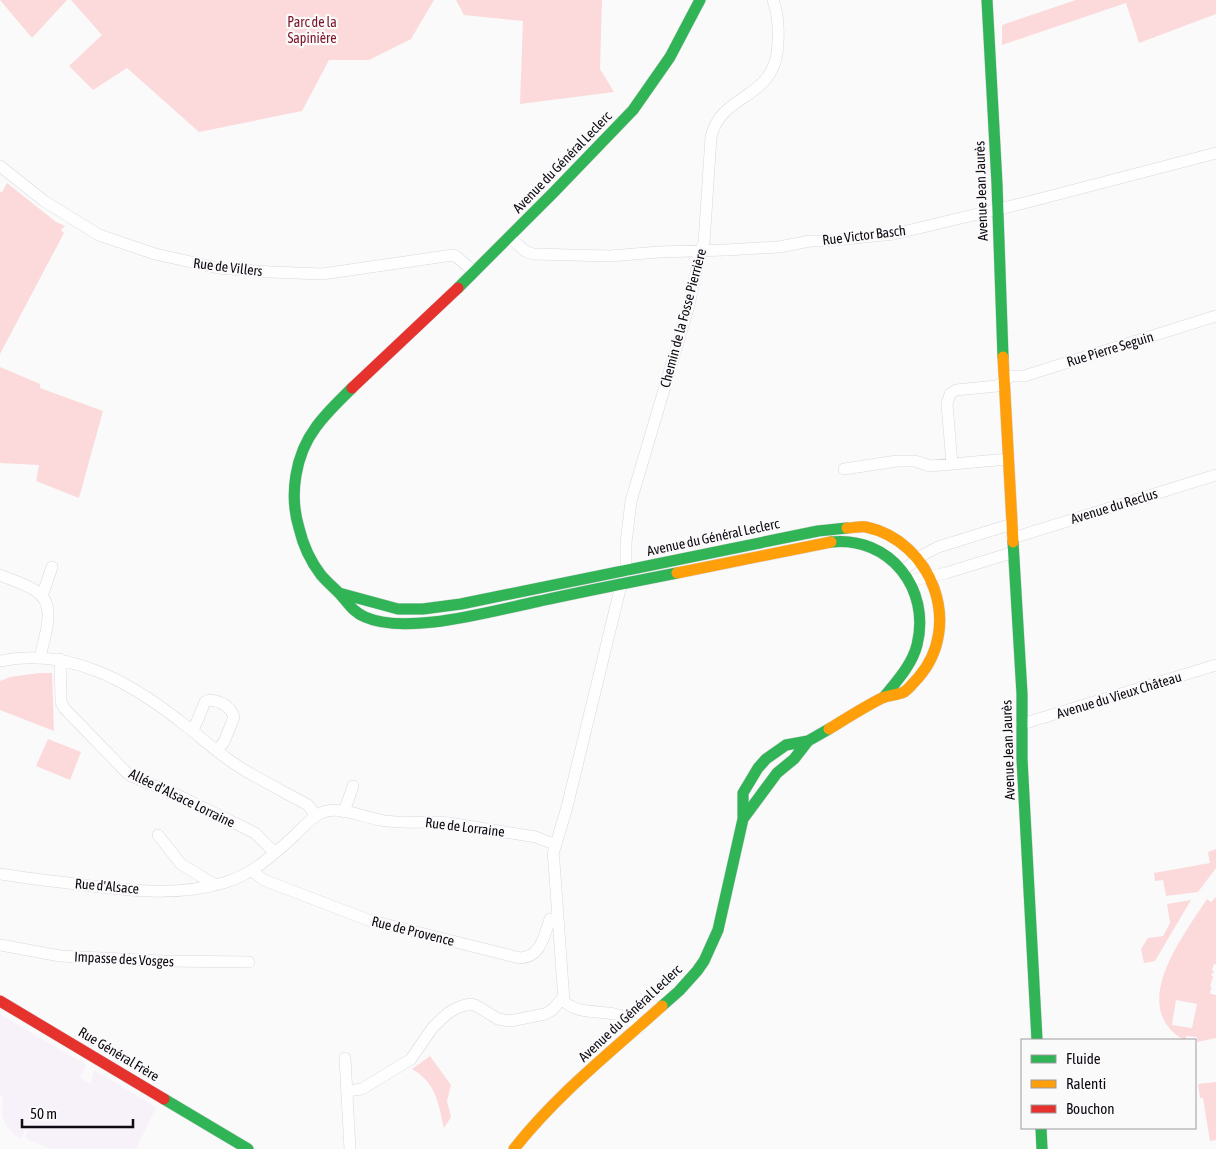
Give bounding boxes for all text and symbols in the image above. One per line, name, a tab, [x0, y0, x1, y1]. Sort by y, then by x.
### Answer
park label: Parc de la Sapinière	[287, 14, 337, 46]
street label: Avenue du Général Leclerc	[509, 107, 615, 216]
street label: Avenue Jean Jaurès	[971, 141, 991, 241]
street label: Rue Victor Basch	[821, 222, 907, 248]
street label: Chemin de la Fosse Pierrière	[657, 247, 709, 389]
street label: Rue de Villers	[192, 255, 264, 279]
street label: Rue Pierre Seguin	[1065, 328, 1155, 370]
street label: Avenue du Reclus	[1069, 485, 1159, 527]
street label: Avenue du Général Leclerc	[645, 515, 781, 559]
street label: Avenue du Vieux Château	[1055, 668, 1183, 722]
street label: Avenue Jean Jaurès	[998, 700, 1018, 800]
street label: Allée d'Alsace Lorraine	[126, 765, 238, 831]
street label: Rue de Lorraine	[424, 814, 506, 840]
street label: Rue d'Alsace	[74, 875, 140, 897]
street label: Rue de Provence	[370, 913, 456, 949]
street label: Impasse des Vosges	[74, 948, 174, 970]
street label: Avenue du Général Leclerc	[575, 961, 685, 1065]
street label: Rue Général Frère	[76, 1024, 162, 1084]
legend	[1021, 1039, 1196, 1129]
text: Fluide	[1066, 1050, 1101, 1067]
text: Ralenti	[1066, 1075, 1106, 1092]
scale bar	[22, 1096, 134, 1128]
text: Bouchon	[1066, 1100, 1115, 1117]
text: 50 m	[30, 1105, 57, 1122]

